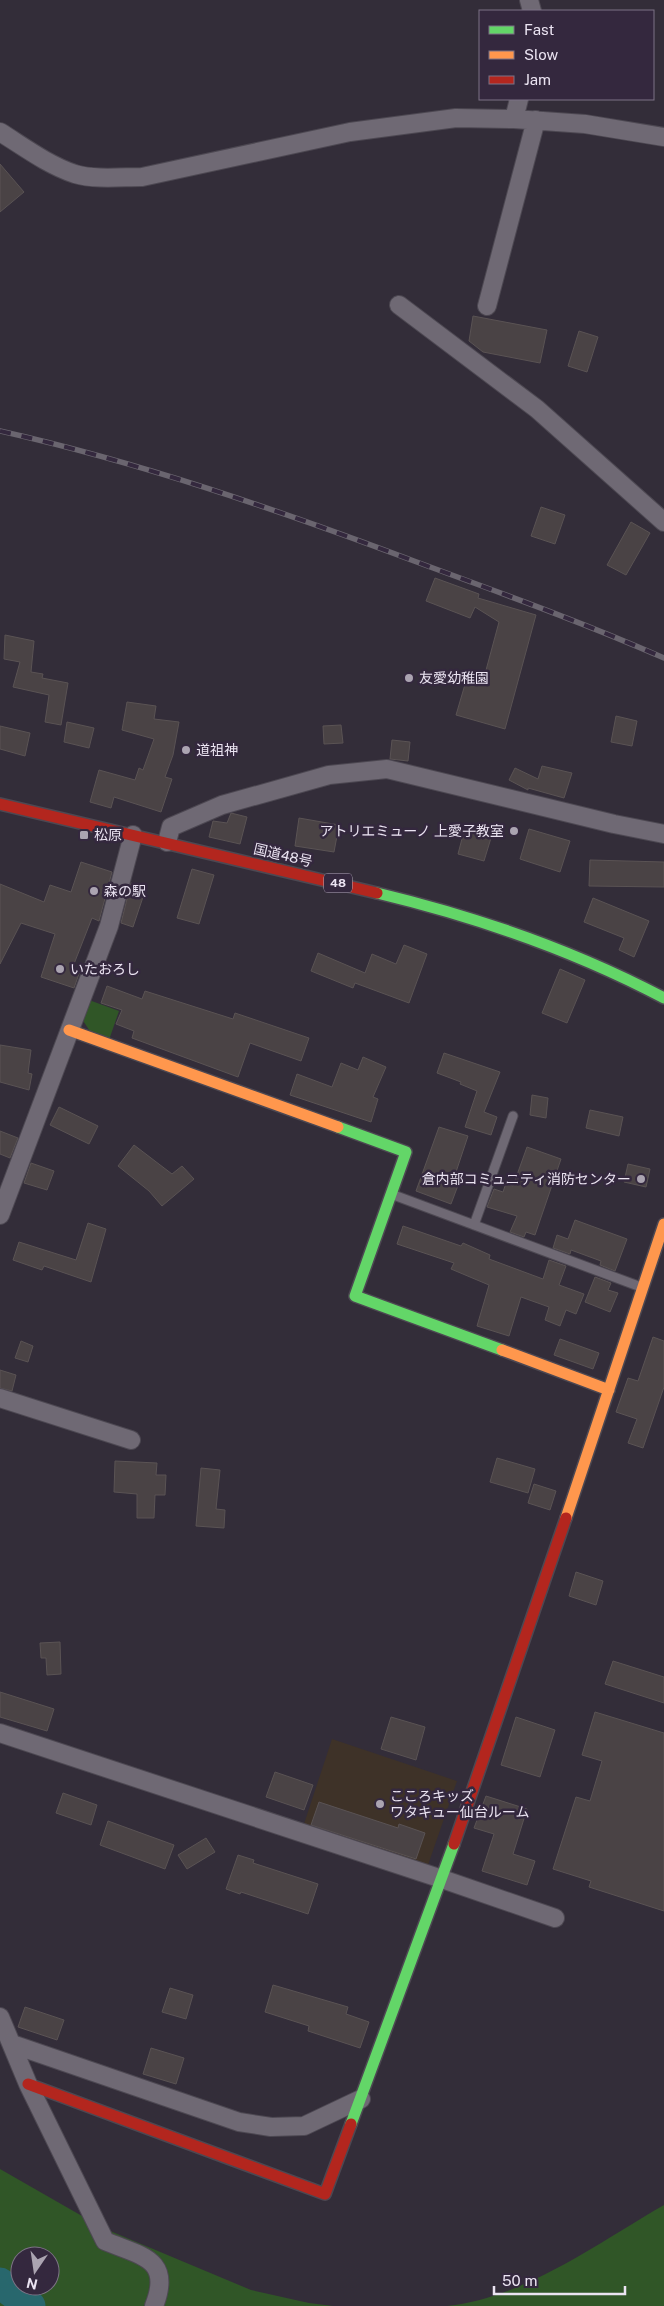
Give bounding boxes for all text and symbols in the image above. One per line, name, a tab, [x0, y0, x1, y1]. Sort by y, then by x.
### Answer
legend	[479, 10, 654, 100]
text: Fast	[524, 21, 554, 38]
text: Slow	[524, 46, 559, 63]
text: Jam	[524, 71, 551, 88]
place label: 友愛幼稚園	[419, 670, 489, 686]
marker: 友愛幼稚園	[403, 672, 415, 684]
place label: 道祖神	[196, 742, 238, 758]
marker: 道祖神	[180, 744, 192, 756]
place label: アトリエミューノ 上愛子教室	[319, 823, 504, 839]
marker: アトリエミューノ 上愛子教室	[508, 825, 520, 837]
place label: 松原	[94, 827, 122, 843]
marker: 松原	[78, 829, 90, 841]
street label: 国道48号	[252, 840, 314, 870]
road number: 48	[324, 874, 352, 892]
place label: 森の駅	[104, 883, 146, 899]
marker: 森の駅	[88, 885, 100, 897]
place label: いたおろし	[70, 961, 140, 977]
marker: いたおろし	[54, 963, 66, 975]
place label: 倉内部コミュニティ消防センター	[422, 1171, 631, 1187]
marker: 倉内部コミュニティ消防センター	[635, 1173, 647, 1185]
place label: こころキッズ ワタキュー仙台ルーム	[390, 1788, 530, 1820]
marker: こころキッズ ワタキュー仙台ルーム	[374, 1798, 386, 1810]
north arrow	[10, 2246, 60, 2296]
scale bar	[494, 2264, 625, 2296]
text: 50 m	[502, 2272, 537, 2289]
text: N	[25, 2275, 39, 2293]

